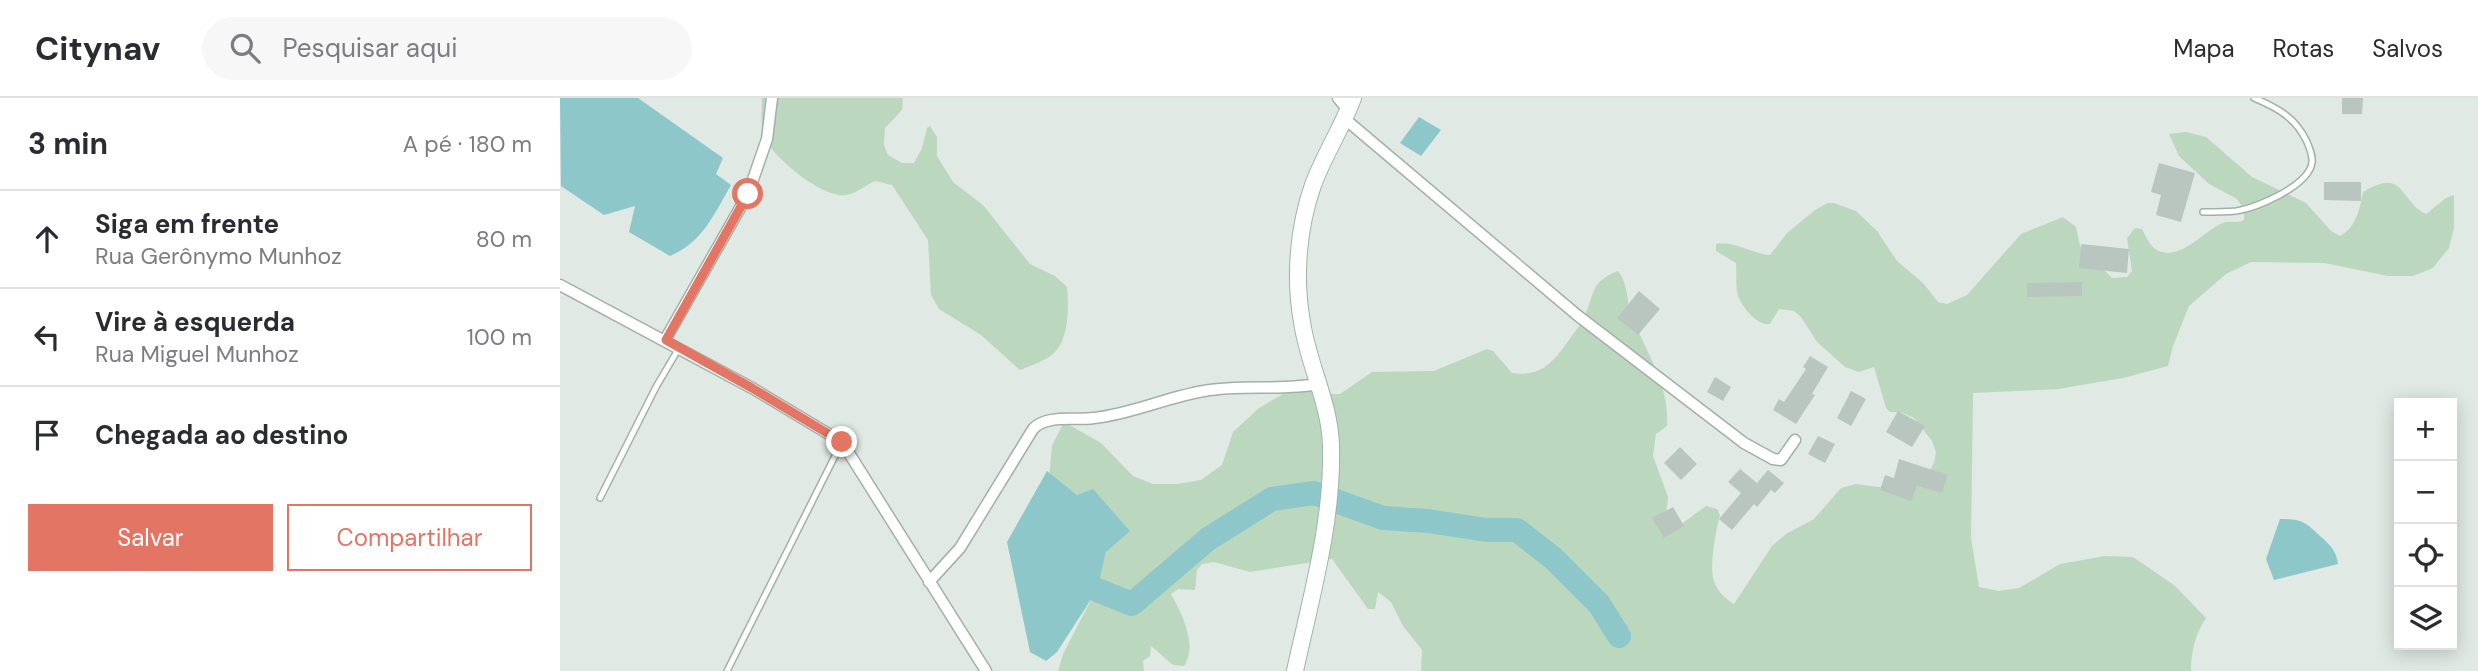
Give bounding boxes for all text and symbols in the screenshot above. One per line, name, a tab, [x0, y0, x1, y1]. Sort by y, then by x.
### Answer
search box	[202, 17, 692, 80]
text: Citynav	[35, 27, 160, 70]
icon: search	[226, 29, 264, 67]
text: Pesquisar aqui	[282, 31, 457, 65]
text: Mapa	[2173, 33, 2235, 64]
text: Rotas	[2273, 33, 2334, 64]
text: Salvos	[2372, 33, 2443, 64]
text: 3 min	[28, 124, 108, 163]
text: A pé · 180 m	[403, 129, 532, 159]
route start	[732, 178, 763, 209]
text: Siga em frente	[95, 207, 279, 241]
icon: ahead	[28, 220, 66, 258]
text: 80 m	[476, 224, 532, 254]
text: Rua Gerônymo Munhoz	[95, 241, 342, 271]
text: Vire à esquerda	[95, 305, 295, 339]
icon: left	[28, 318, 66, 356]
text: 100 m	[467, 322, 532, 352]
text: Rua Miguel Munhoz	[95, 339, 299, 369]
map controls	[2394, 398, 2457, 650]
button: +	[2394, 398, 2457, 461]
icon: arrive	[28, 416, 66, 454]
text: Chegada ao destino	[95, 418, 348, 452]
route end	[826, 426, 857, 457]
button: −	[2394, 461, 2457, 524]
button: Salvar	[28, 504, 273, 571]
button: Compartilhar	[287, 504, 532, 571]
button: locate	[2394, 524, 2457, 587]
button: layers	[2394, 587, 2457, 650]

